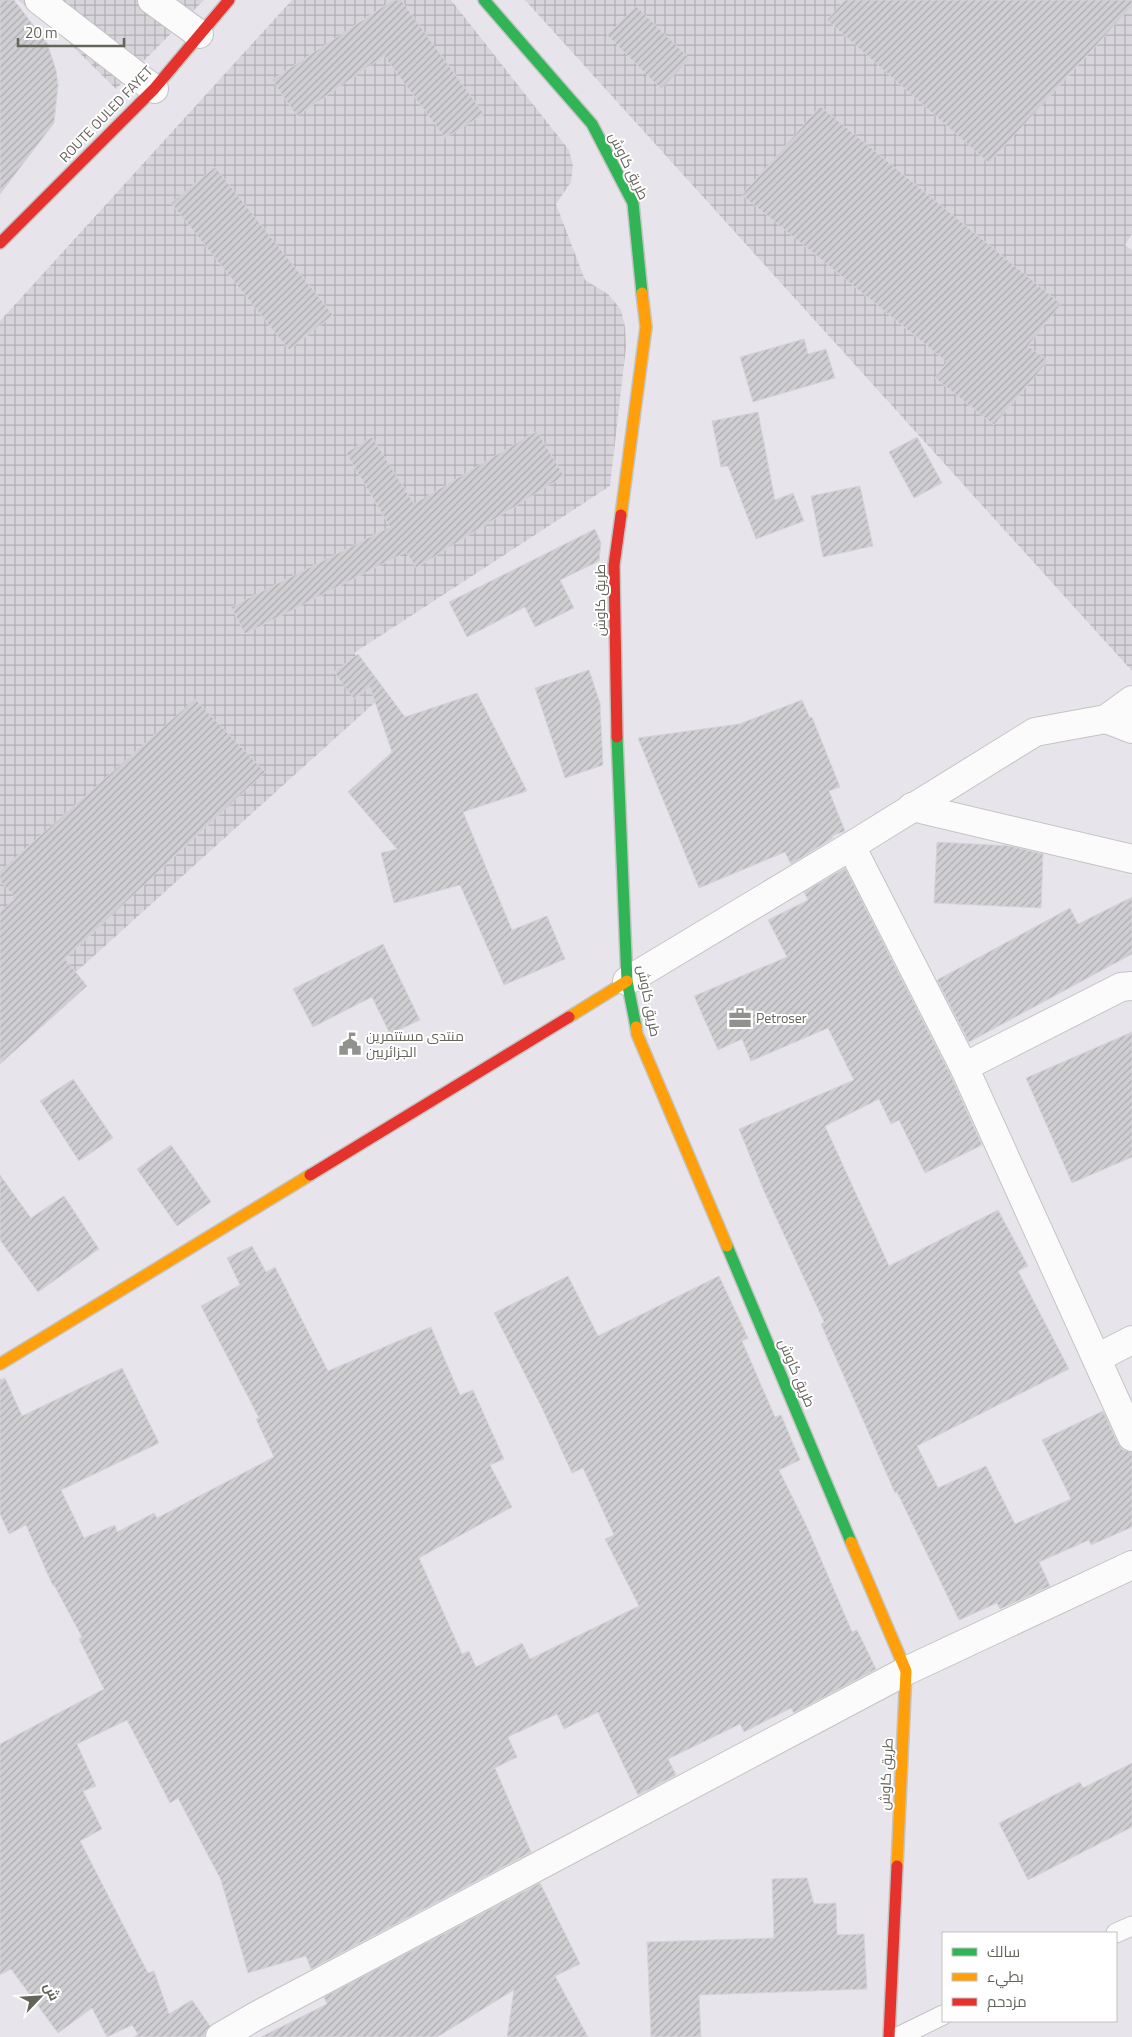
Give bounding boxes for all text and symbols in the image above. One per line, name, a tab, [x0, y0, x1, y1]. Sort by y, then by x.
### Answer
scale bar	[18, 15, 124, 47]
text: 20 m	[25, 21, 58, 44]
street label: ROUTE OULED FAYET	[54, 60, 158, 167]
street label: طريق كاوش	[604, 129, 655, 203]
street label: طريق كاوش	[589, 564, 610, 636]
street label: طريق كاوش	[632, 963, 667, 1039]
office icon: Petroser	[727, 1005, 753, 1031]
place label: Petroser	[756, 1007, 807, 1028]
place label: منتدى مستتمرين الجزائريين	[366, 1025, 464, 1062]
public building icon: منتدى مستتمرين الجزائريين	[337, 1031, 363, 1057]
street label: طريق كاوش	[774, 1335, 821, 1410]
street label: طريق كاوش	[873, 1737, 898, 1811]
legend	[942, 1932, 1117, 2022]
text: سالك	[987, 1940, 1020, 1963]
text: بطيء	[987, 1965, 1024, 1989]
north arrow	[15, 1972, 65, 2022]
text: ش	[39, 1979, 66, 2004]
text: مزدحم	[987, 1990, 1027, 2013]

